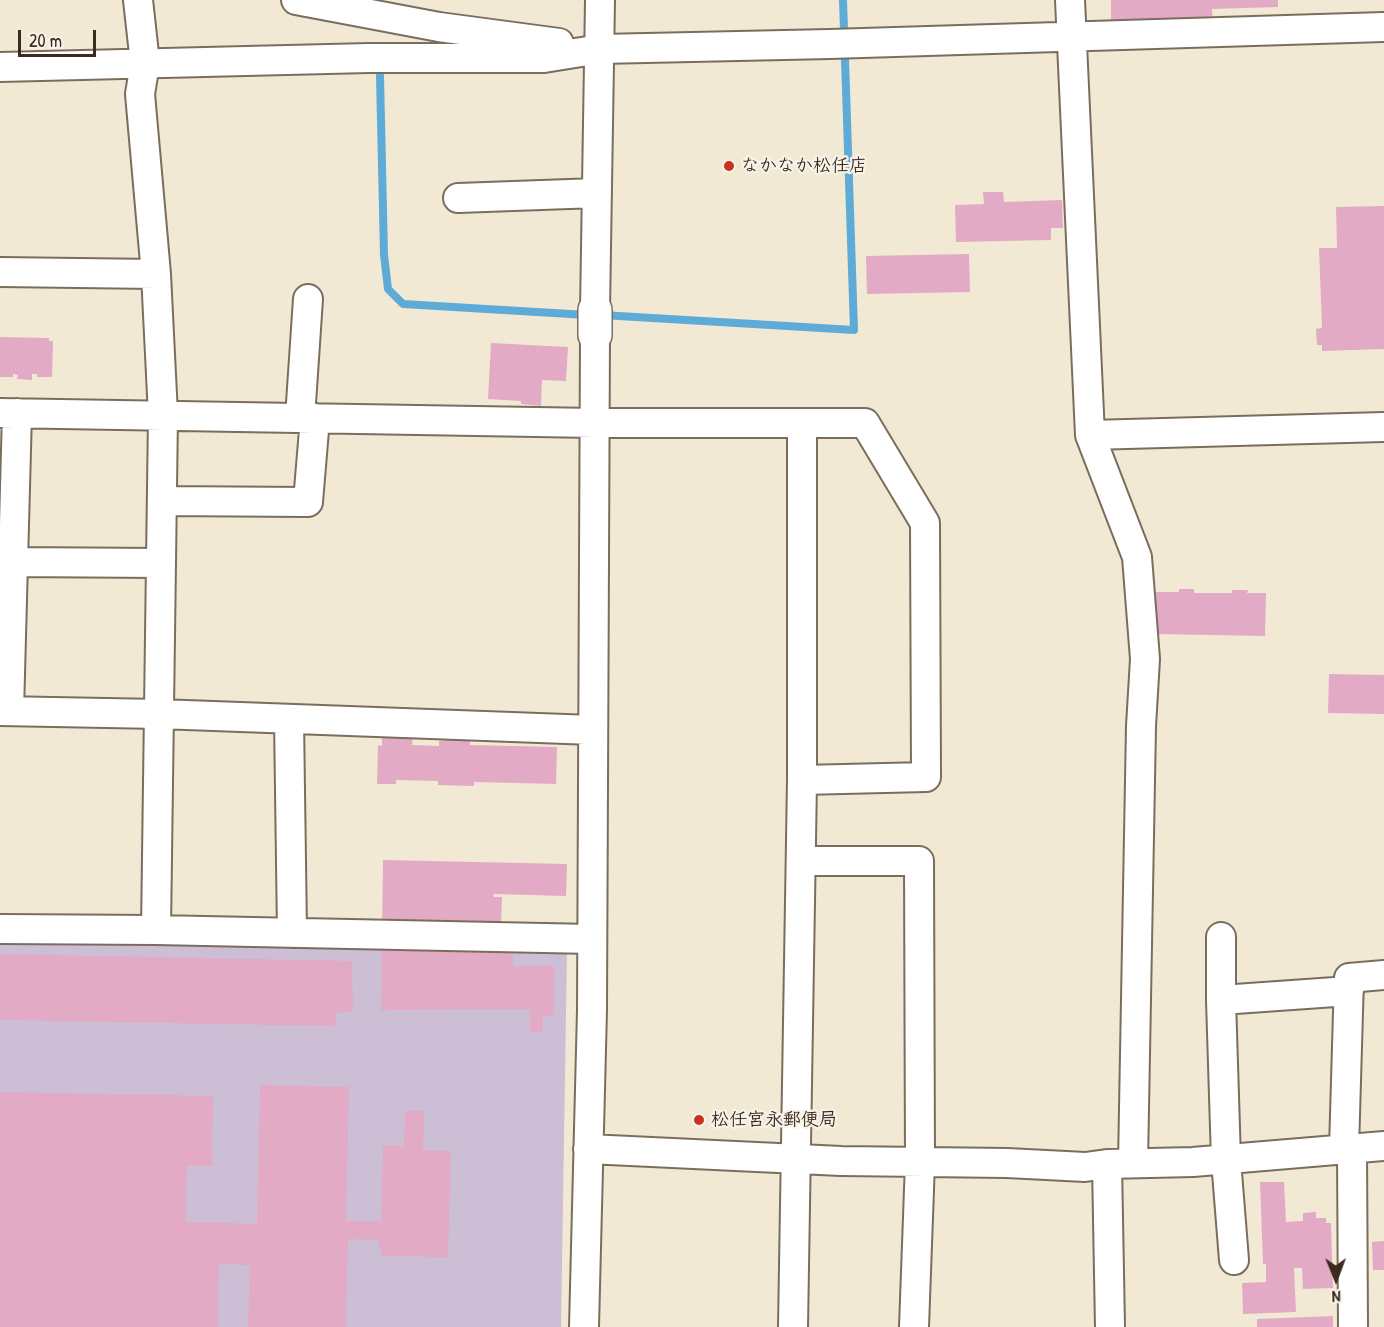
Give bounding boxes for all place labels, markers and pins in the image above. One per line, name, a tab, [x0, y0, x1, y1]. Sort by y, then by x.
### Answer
place label: なかなか松任店	[741, 155, 867, 177]
marker: なかなか松任店	[722, 159, 736, 173]
place label: 松任宮永郵便局	[711, 1109, 837, 1131]
marker: 松任宮永郵便局	[692, 1113, 706, 1127]

